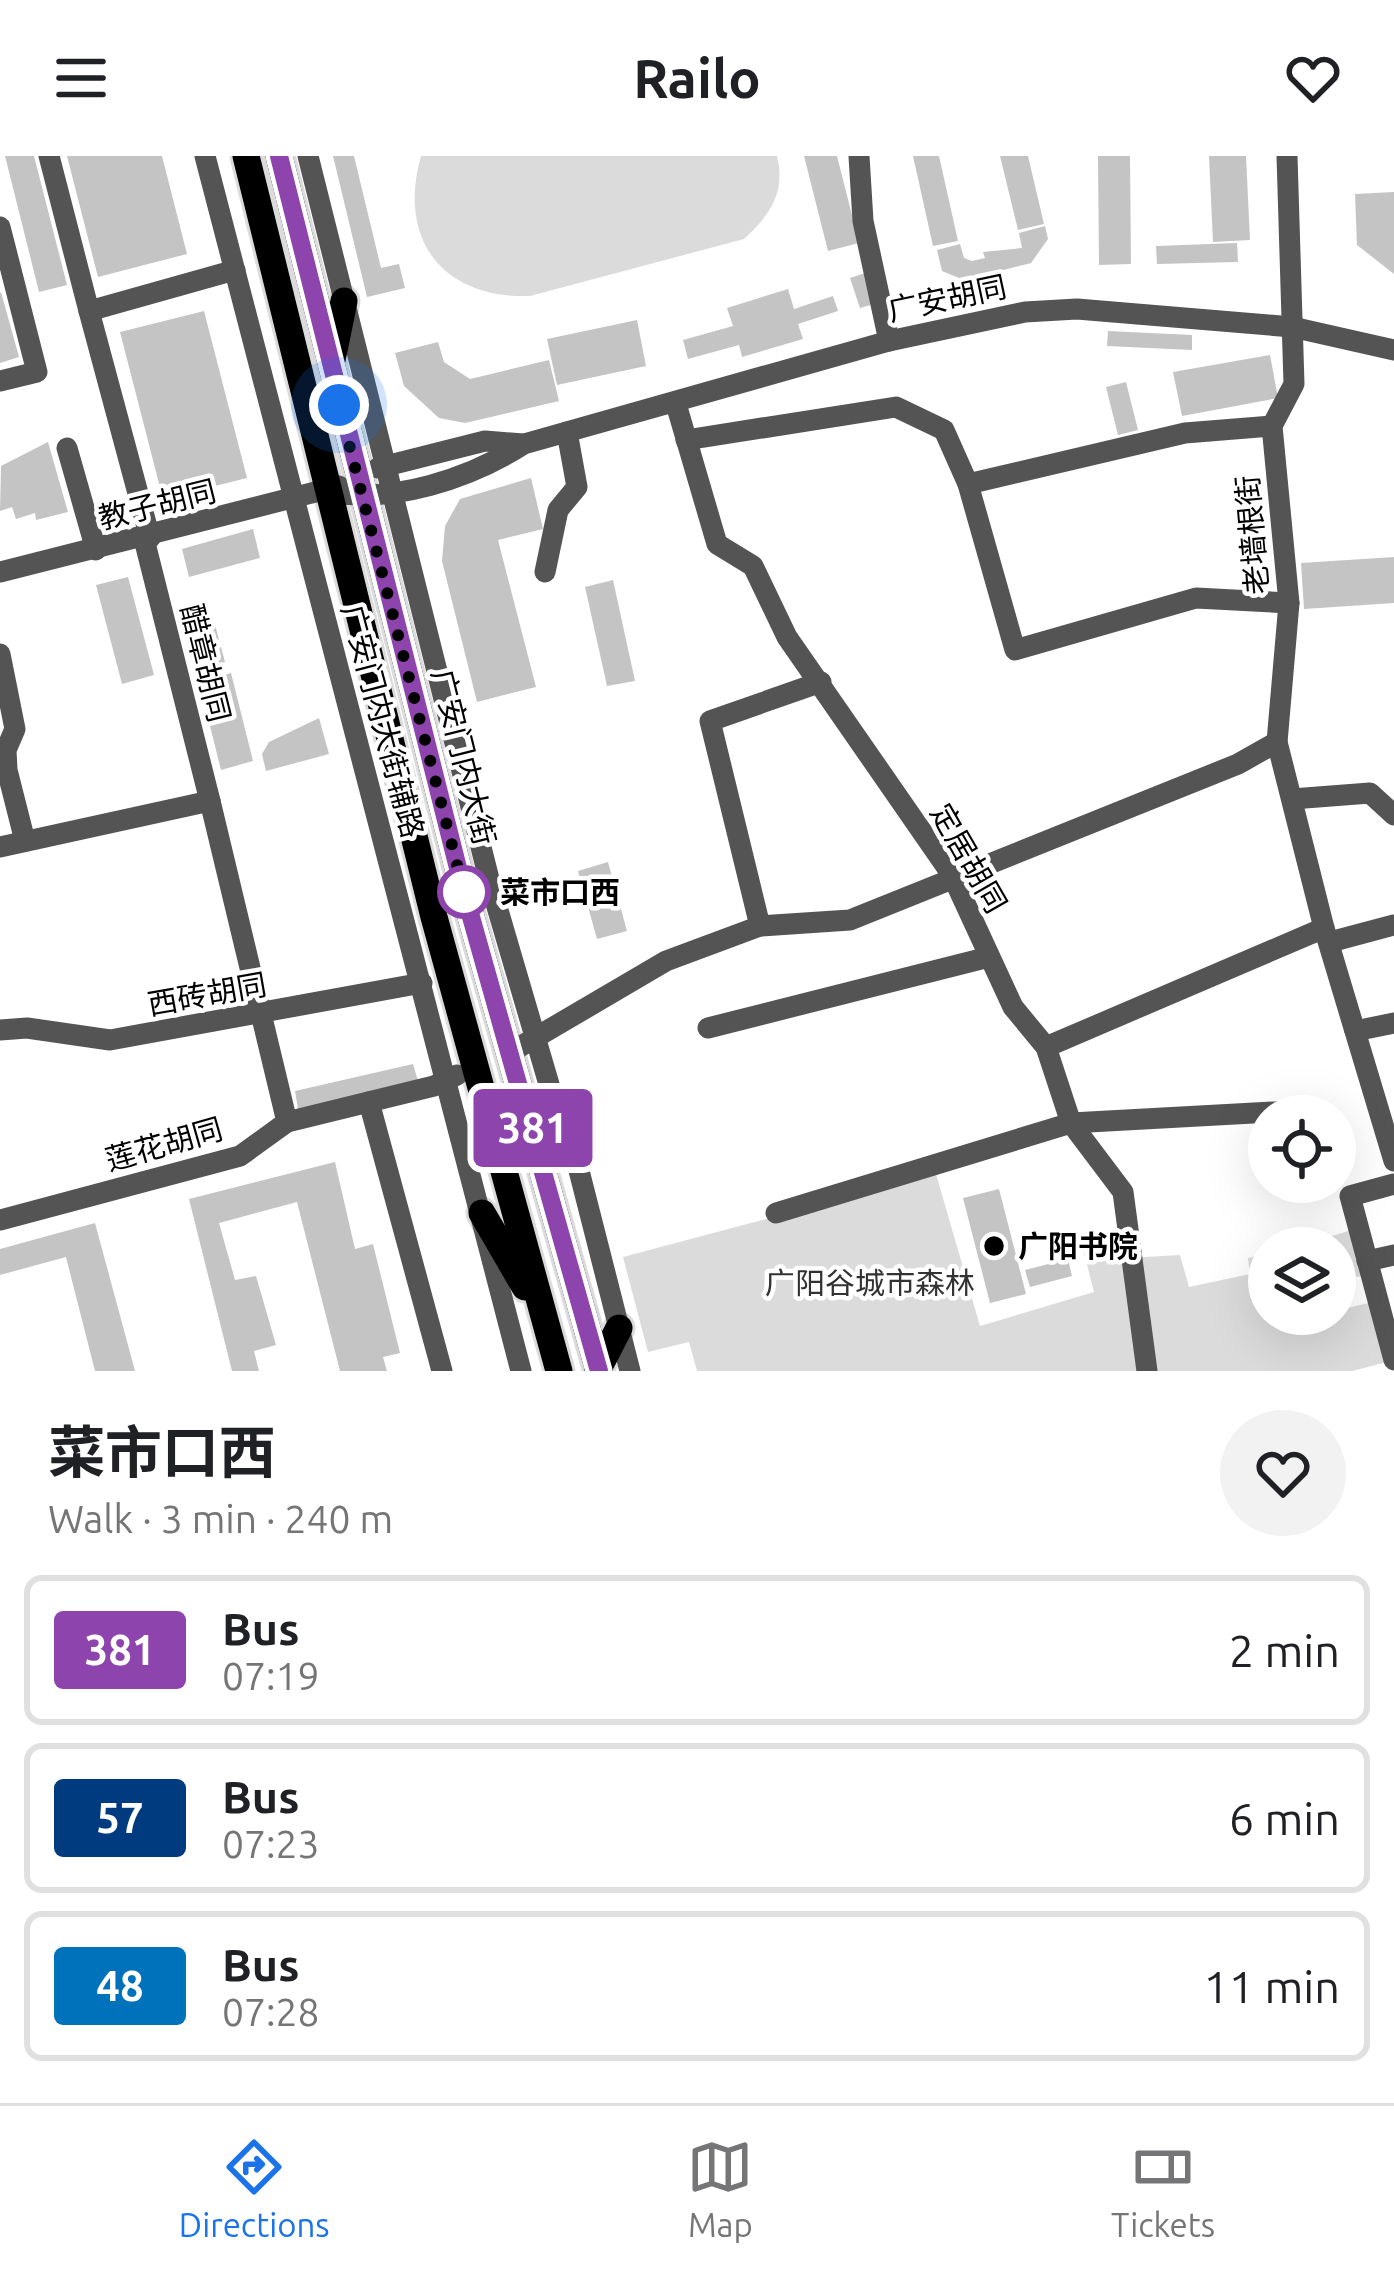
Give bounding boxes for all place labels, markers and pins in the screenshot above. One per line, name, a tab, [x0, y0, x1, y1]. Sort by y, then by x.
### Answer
marker: 菜市口西	[439, 867, 489, 917]
place label: 菜市口西	[500, 875, 620, 909]
place label: 广阳书院	[1018, 1229, 1138, 1263]
marker: 广阳书院	[981, 1233, 1007, 1259]

